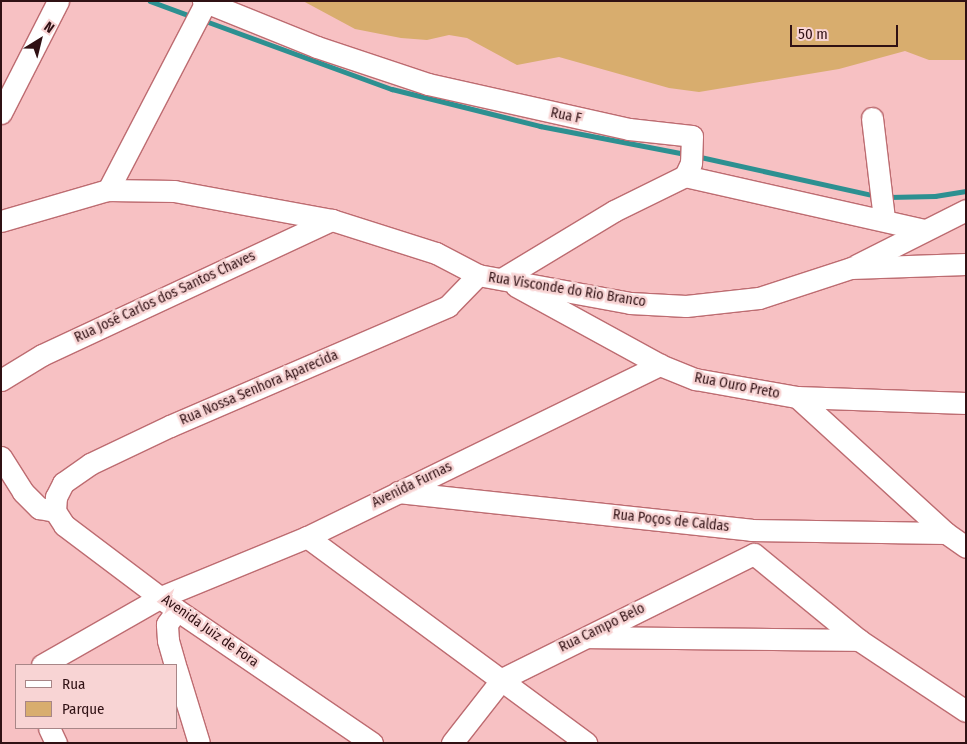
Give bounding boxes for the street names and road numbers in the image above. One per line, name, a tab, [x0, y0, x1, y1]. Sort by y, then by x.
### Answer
street label: Rua F	[549, 105, 583, 127]
street label: Rua José Carlos dos Santos Chaves	[72, 248, 258, 346]
street label: Rua Visconde do Rio Branco	[487, 269, 647, 311]
street label: Rua Nossa Senhora Aparecida	[177, 347, 341, 429]
street label: Rua Ouro Preto	[693, 369, 781, 403]
street label: Avenida Furnas	[369, 458, 455, 512]
street label: Rua Poços de Caldas	[612, 507, 730, 535]
street label: Avenida Juiz de Fora	[158, 591, 262, 671]
street label: Rua Campo Belo	[556, 600, 648, 656]

